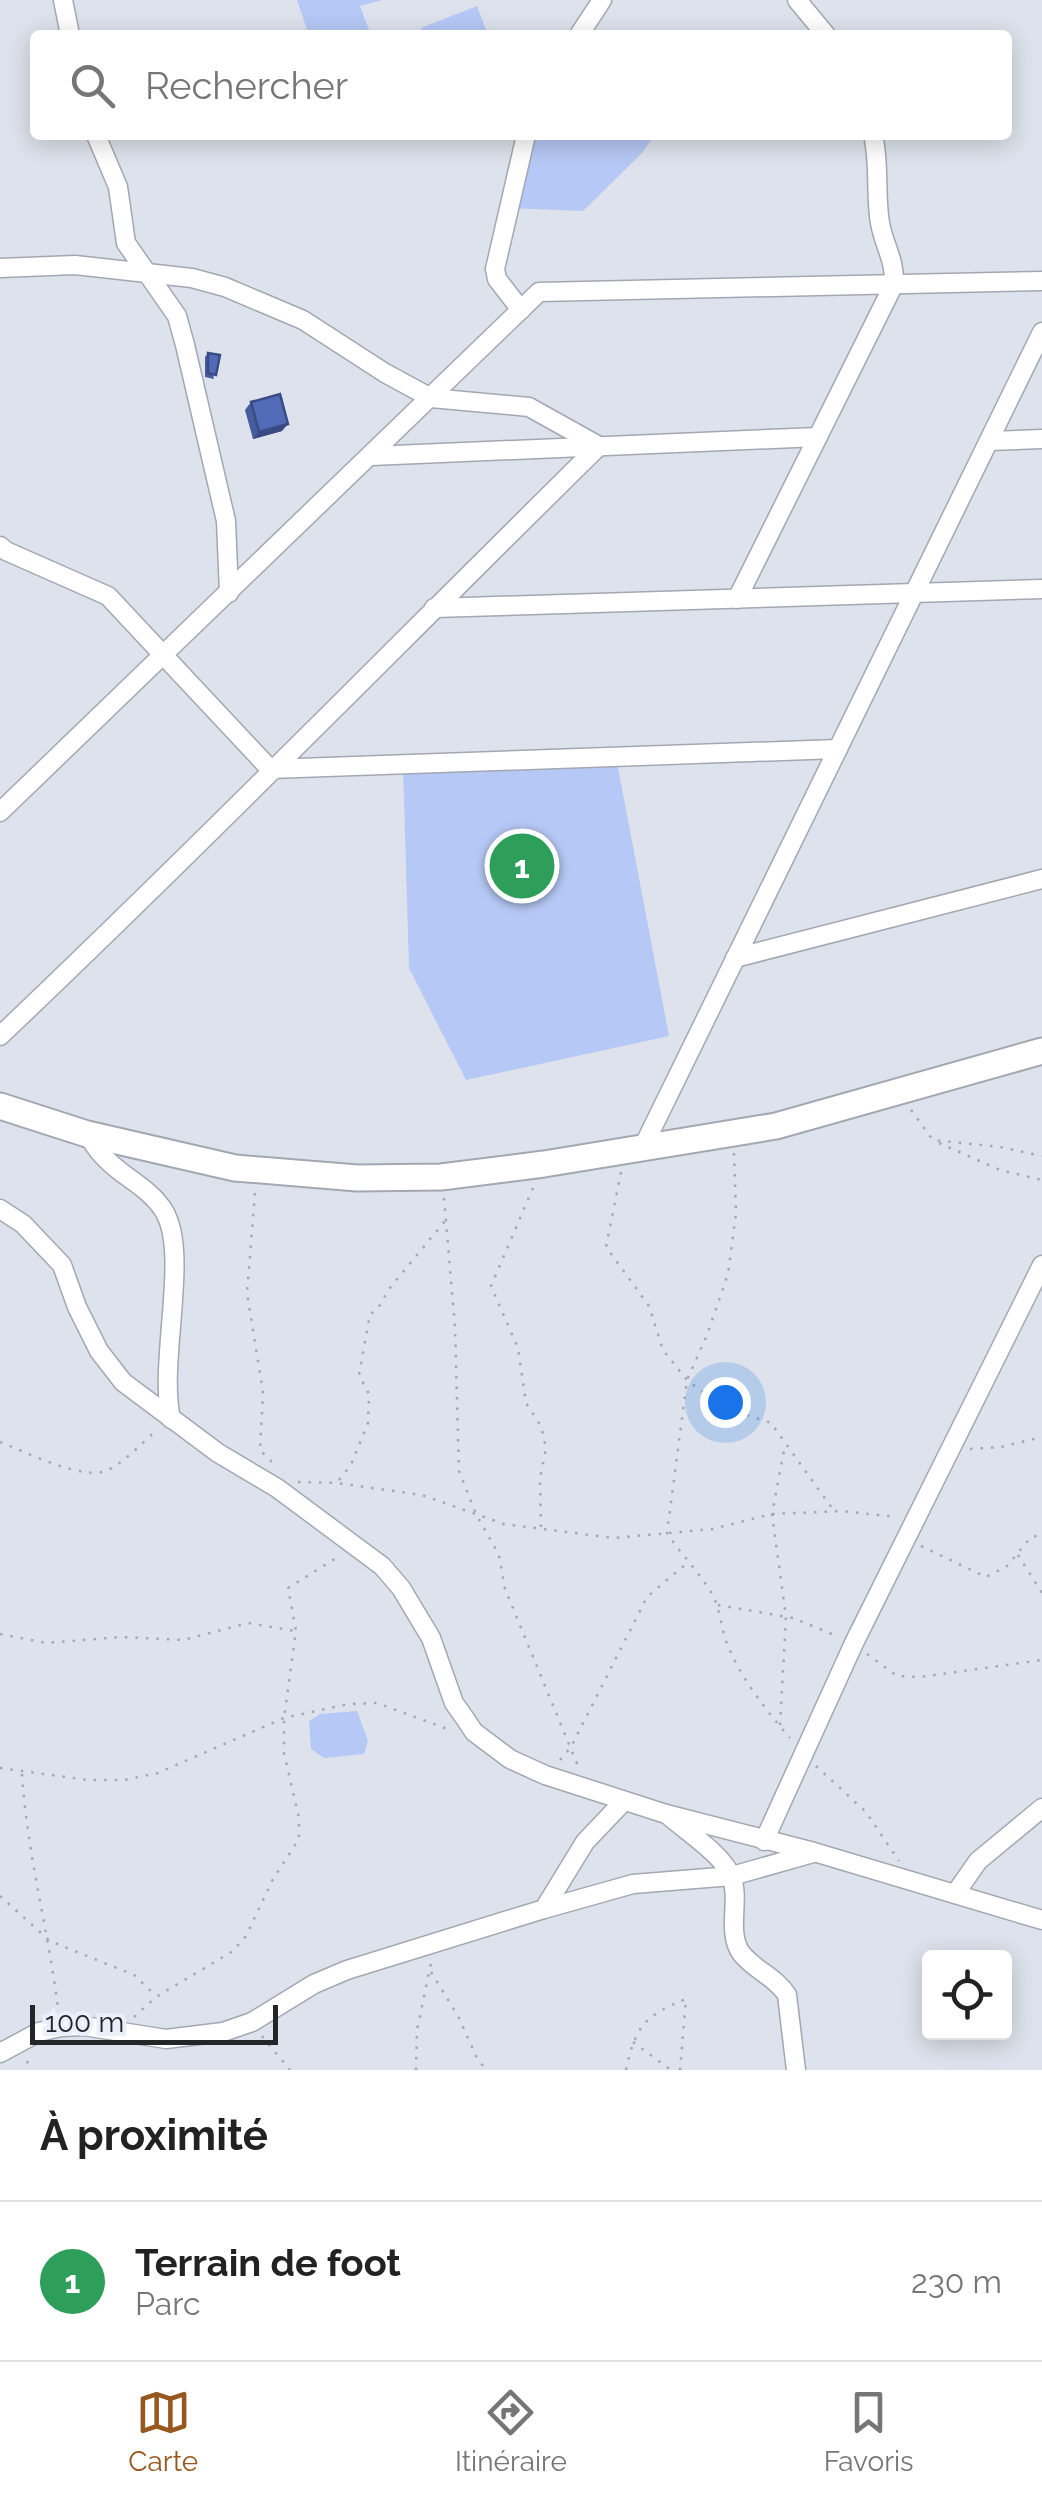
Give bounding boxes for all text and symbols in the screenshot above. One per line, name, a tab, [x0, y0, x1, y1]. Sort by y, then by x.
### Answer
search box	[30, 30, 1012, 140]
icon: search	[65, 58, 120, 113]
text: Rechercher	[145, 63, 348, 108]
pin: 1	[490, 828, 554, 904]
your location	[700, 1377, 751, 1428]
map controls	[922, 1950, 1012, 2040]
button: locate	[922, 1950, 1012, 2040]
scale bar	[30, 2000, 278, 2044]
text: 100 m	[45, 2006, 124, 2039]
text: À proximité	[40, 2111, 268, 2160]
text: Terrain de foot	[135, 2240, 401, 2285]
text: 1	[65, 2263, 80, 2300]
text: 230 m	[911, 2263, 1002, 2300]
text: Parc	[135, 2285, 200, 2322]
tab: Carte	[128, 2385, 198, 2478]
tab: Itinéraire	[455, 2385, 567, 2478]
tab: Favoris	[824, 2385, 914, 2478]

